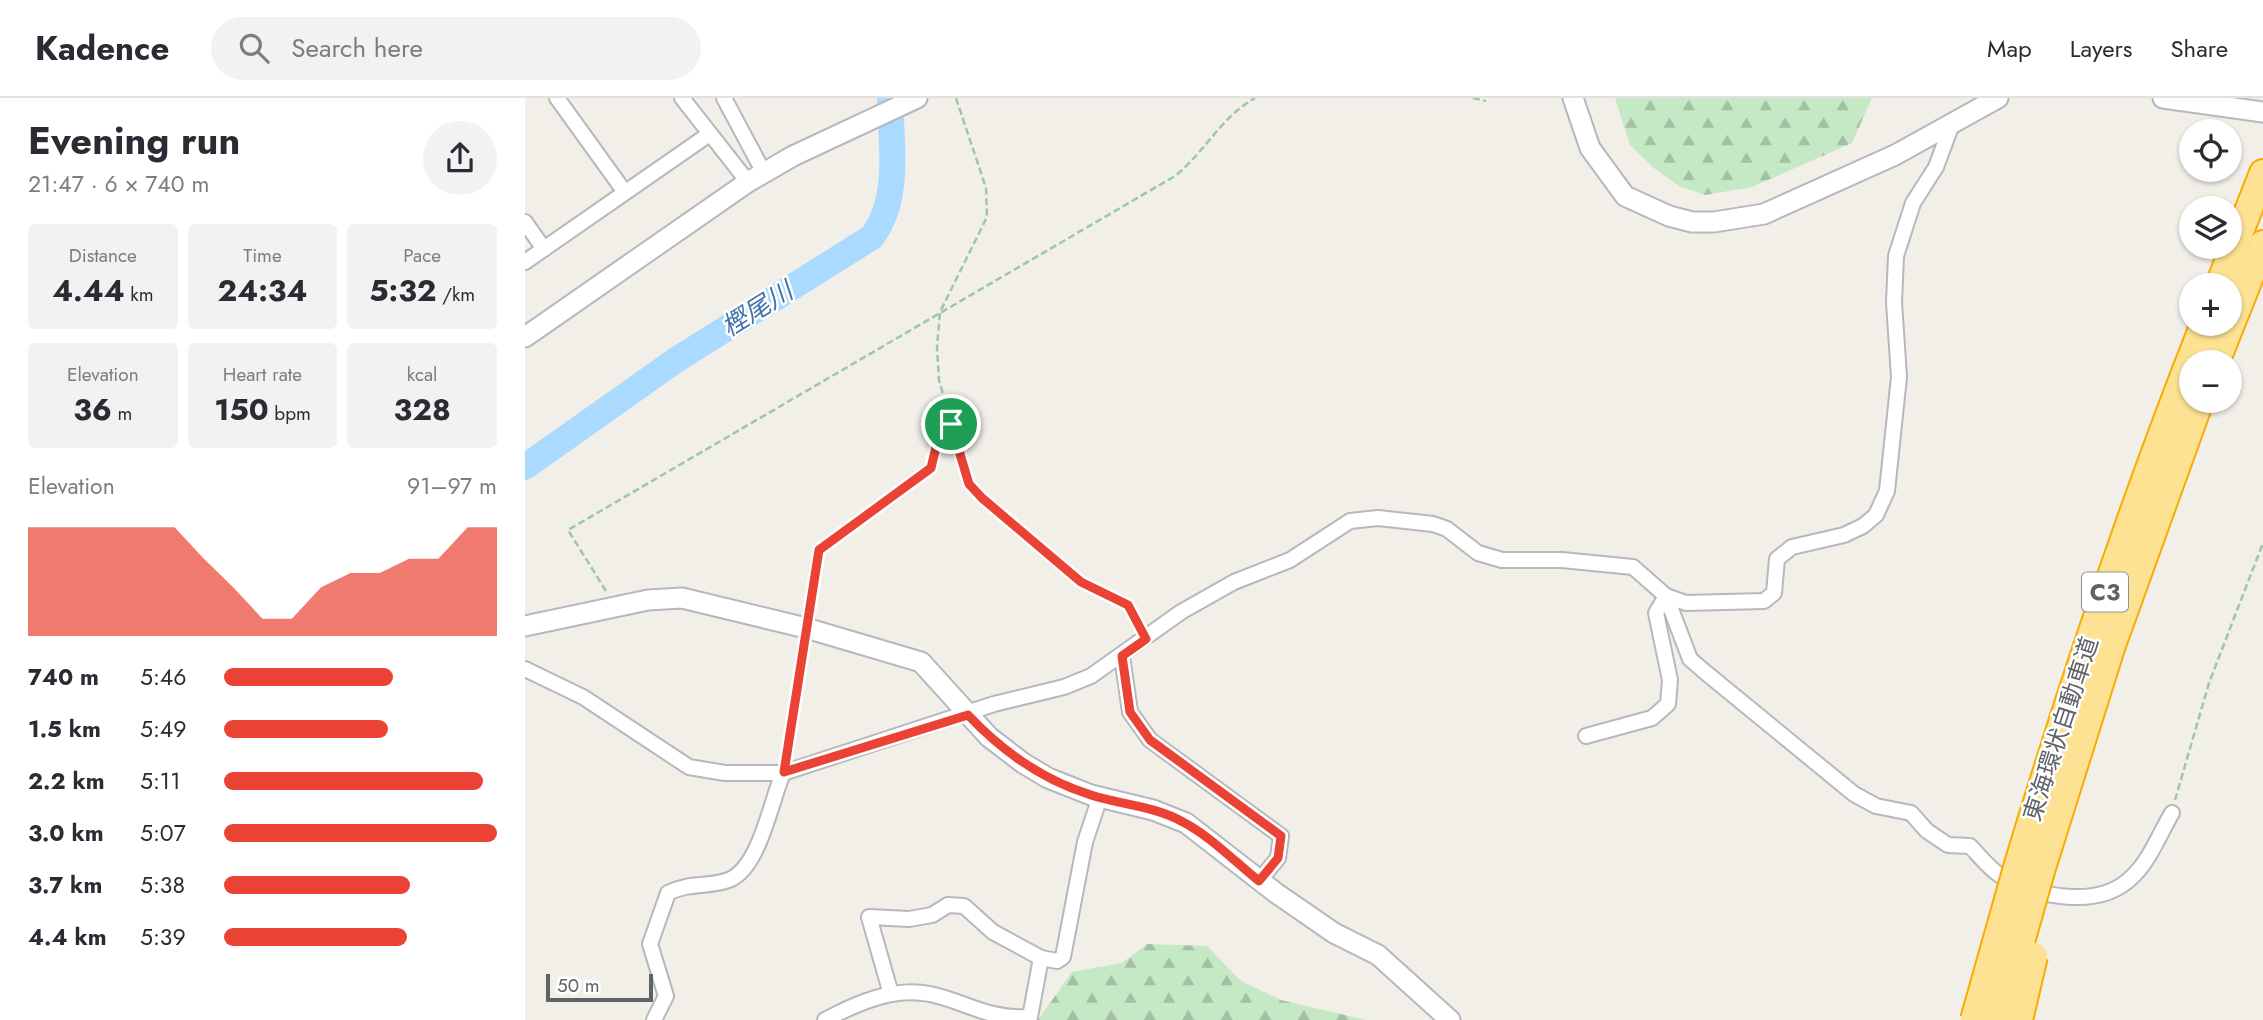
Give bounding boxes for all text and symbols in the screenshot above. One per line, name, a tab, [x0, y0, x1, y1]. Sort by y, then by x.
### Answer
search box	[211, 17, 701, 80]
text: Kadence	[35, 25, 169, 72]
icon: search	[235, 29, 273, 67]
text: Search here	[291, 29, 423, 67]
text: Map	[1987, 31, 2032, 66]
text: Layers	[2070, 31, 2132, 66]
text: Share	[2170, 31, 2228, 66]
text: Evening run	[28, 113, 240, 168]
map controls	[2179, 119, 2242, 413]
button: locate	[2179, 119, 2242, 182]
button: share	[423, 121, 497, 195]
text: 21:47 · 6 × 740 m	[28, 167, 209, 201]
button: layers	[2179, 196, 2242, 259]
text: Distance	[69, 242, 137, 269]
text: Time	[243, 242, 282, 269]
text: Pace	[403, 242, 441, 269]
text: 4.44	[52, 269, 125, 312]
text: 24:34	[218, 269, 307, 312]
text: 5:32	[369, 269, 436, 312]
water label: 樫尾川	[714, 271, 803, 346]
button: +	[2179, 273, 2242, 336]
text: km	[125, 281, 154, 308]
text: /km	[436, 281, 475, 308]
button: −	[2179, 350, 2242, 413]
text: Elevation	[67, 361, 139, 388]
text: Heart rate	[223, 361, 302, 388]
text: kcal	[407, 361, 438, 388]
text: 36	[73, 388, 112, 431]
text: 150	[214, 388, 269, 431]
text: 328	[394, 388, 451, 431]
pin	[921, 394, 981, 454]
text: m	[112, 400, 132, 427]
text: bpm	[269, 400, 311, 427]
icon: arrive	[932, 405, 970, 443]
text: Elevation	[28, 469, 115, 503]
text: 91–97 m	[407, 469, 497, 503]
road number: C3	[2082, 572, 2128, 612]
street label: 東海環状自動車道	[2014, 632, 2107, 826]
text: 740 m	[28, 660, 99, 694]
text: 5:46	[140, 660, 187, 694]
text: 1.5 km	[28, 712, 101, 746]
text: 5:49	[140, 712, 187, 746]
text: 2.2 km	[28, 764, 105, 798]
text: 5:11	[140, 764, 181, 798]
text: 3.0 km	[28, 816, 104, 850]
text: 5:07	[140, 816, 186, 850]
text: 3.7 km	[28, 868, 102, 902]
text: 5:38	[140, 868, 185, 902]
text: 4.4 km	[28, 920, 107, 954]
text: 5:39	[140, 920, 186, 954]
scale bar	[546, 971, 653, 1003]
text: 50 m	[557, 972, 600, 999]

